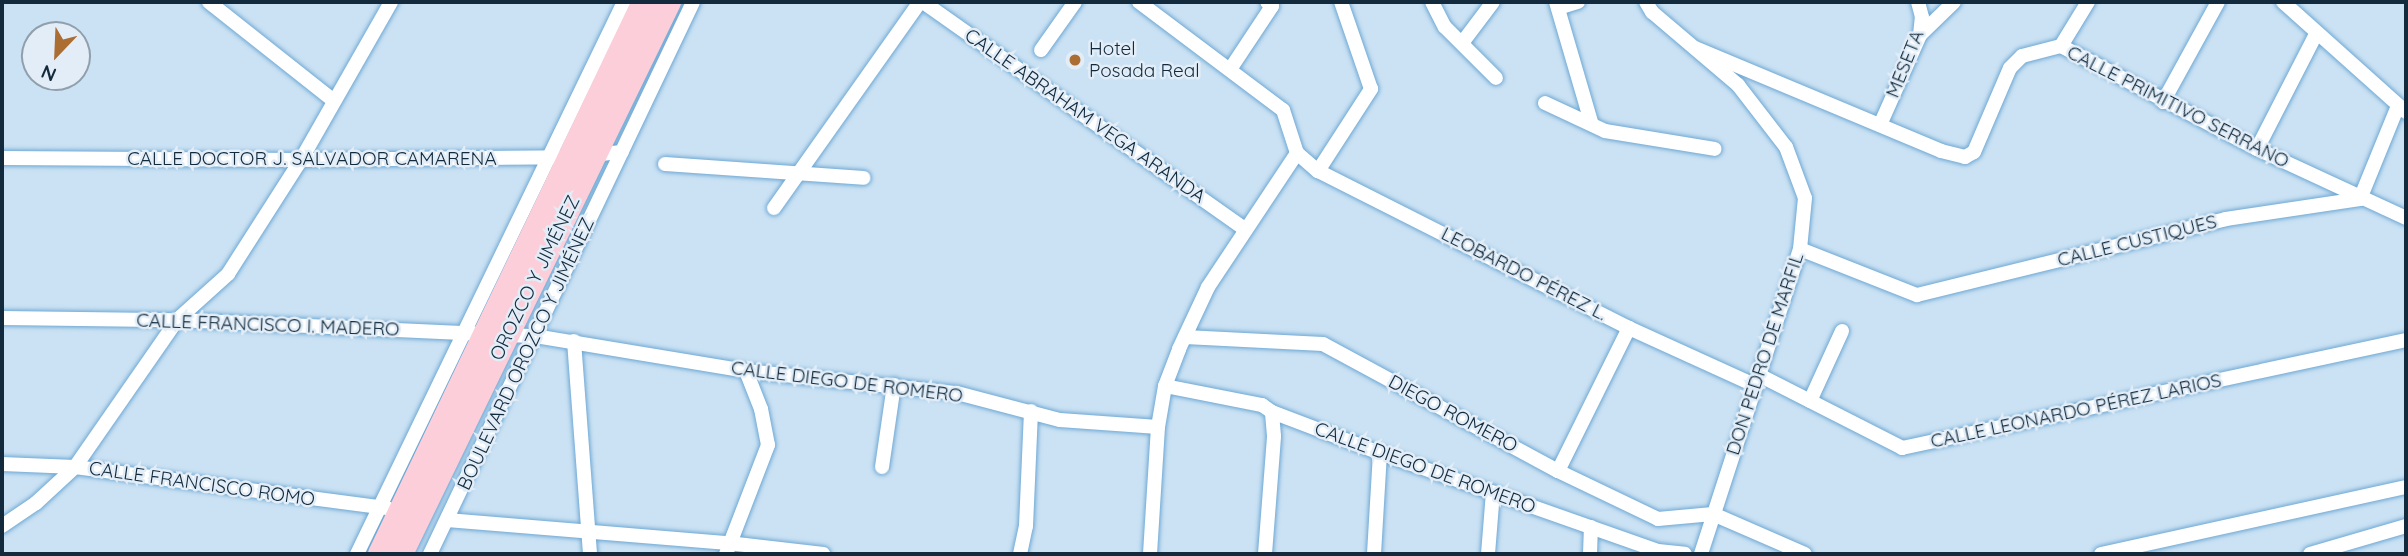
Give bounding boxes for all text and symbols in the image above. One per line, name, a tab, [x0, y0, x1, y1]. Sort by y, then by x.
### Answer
north arrow	[21, 21, 91, 91]
street label: CALLE ABRAHAM VEGA ARANDA	[960, 24, 1210, 208]
street label: MESETA	[1881, 27, 1929, 101]
place label: Hotel Posada Real	[1089, 38, 1200, 82]
street label: CALLE PRIMITIVO SERRANO	[2063, 41, 2293, 173]
marker: Hotel Posada Real	[1067, 52, 1083, 68]
text: N	[37, 60, 60, 87]
street label: CALLE DOCTOR J. SALVADOR CAMARENA	[127, 148, 497, 170]
street label: OROZCO Y JIMÉNEZ	[485, 192, 585, 364]
street label: CALLE CUSTIQUES	[2055, 210, 2219, 272]
street label: BOULEVARD OROZCO Y JIMÉNEZ	[453, 214, 599, 494]
street label: LEOBARDO PÉREZ L.	[1437, 222, 1611, 326]
street label: DON PEDRO DE MARFIL	[1722, 250, 1808, 458]
street label: CALLE FRANCISCO I. MADERO	[136, 309, 400, 341]
street label: CALLE DIEGO DE ROMERO	[730, 356, 964, 408]
street label: CALLE LEONARDO PÉREZ LARIOS	[1928, 369, 2224, 453]
street label: DIEGO ROMERO	[1385, 370, 1521, 458]
street label: CALLE DIEGO DE ROMERO	[1311, 417, 1539, 519]
street label: CALLE FRANCISCO ROMO	[88, 457, 316, 511]

